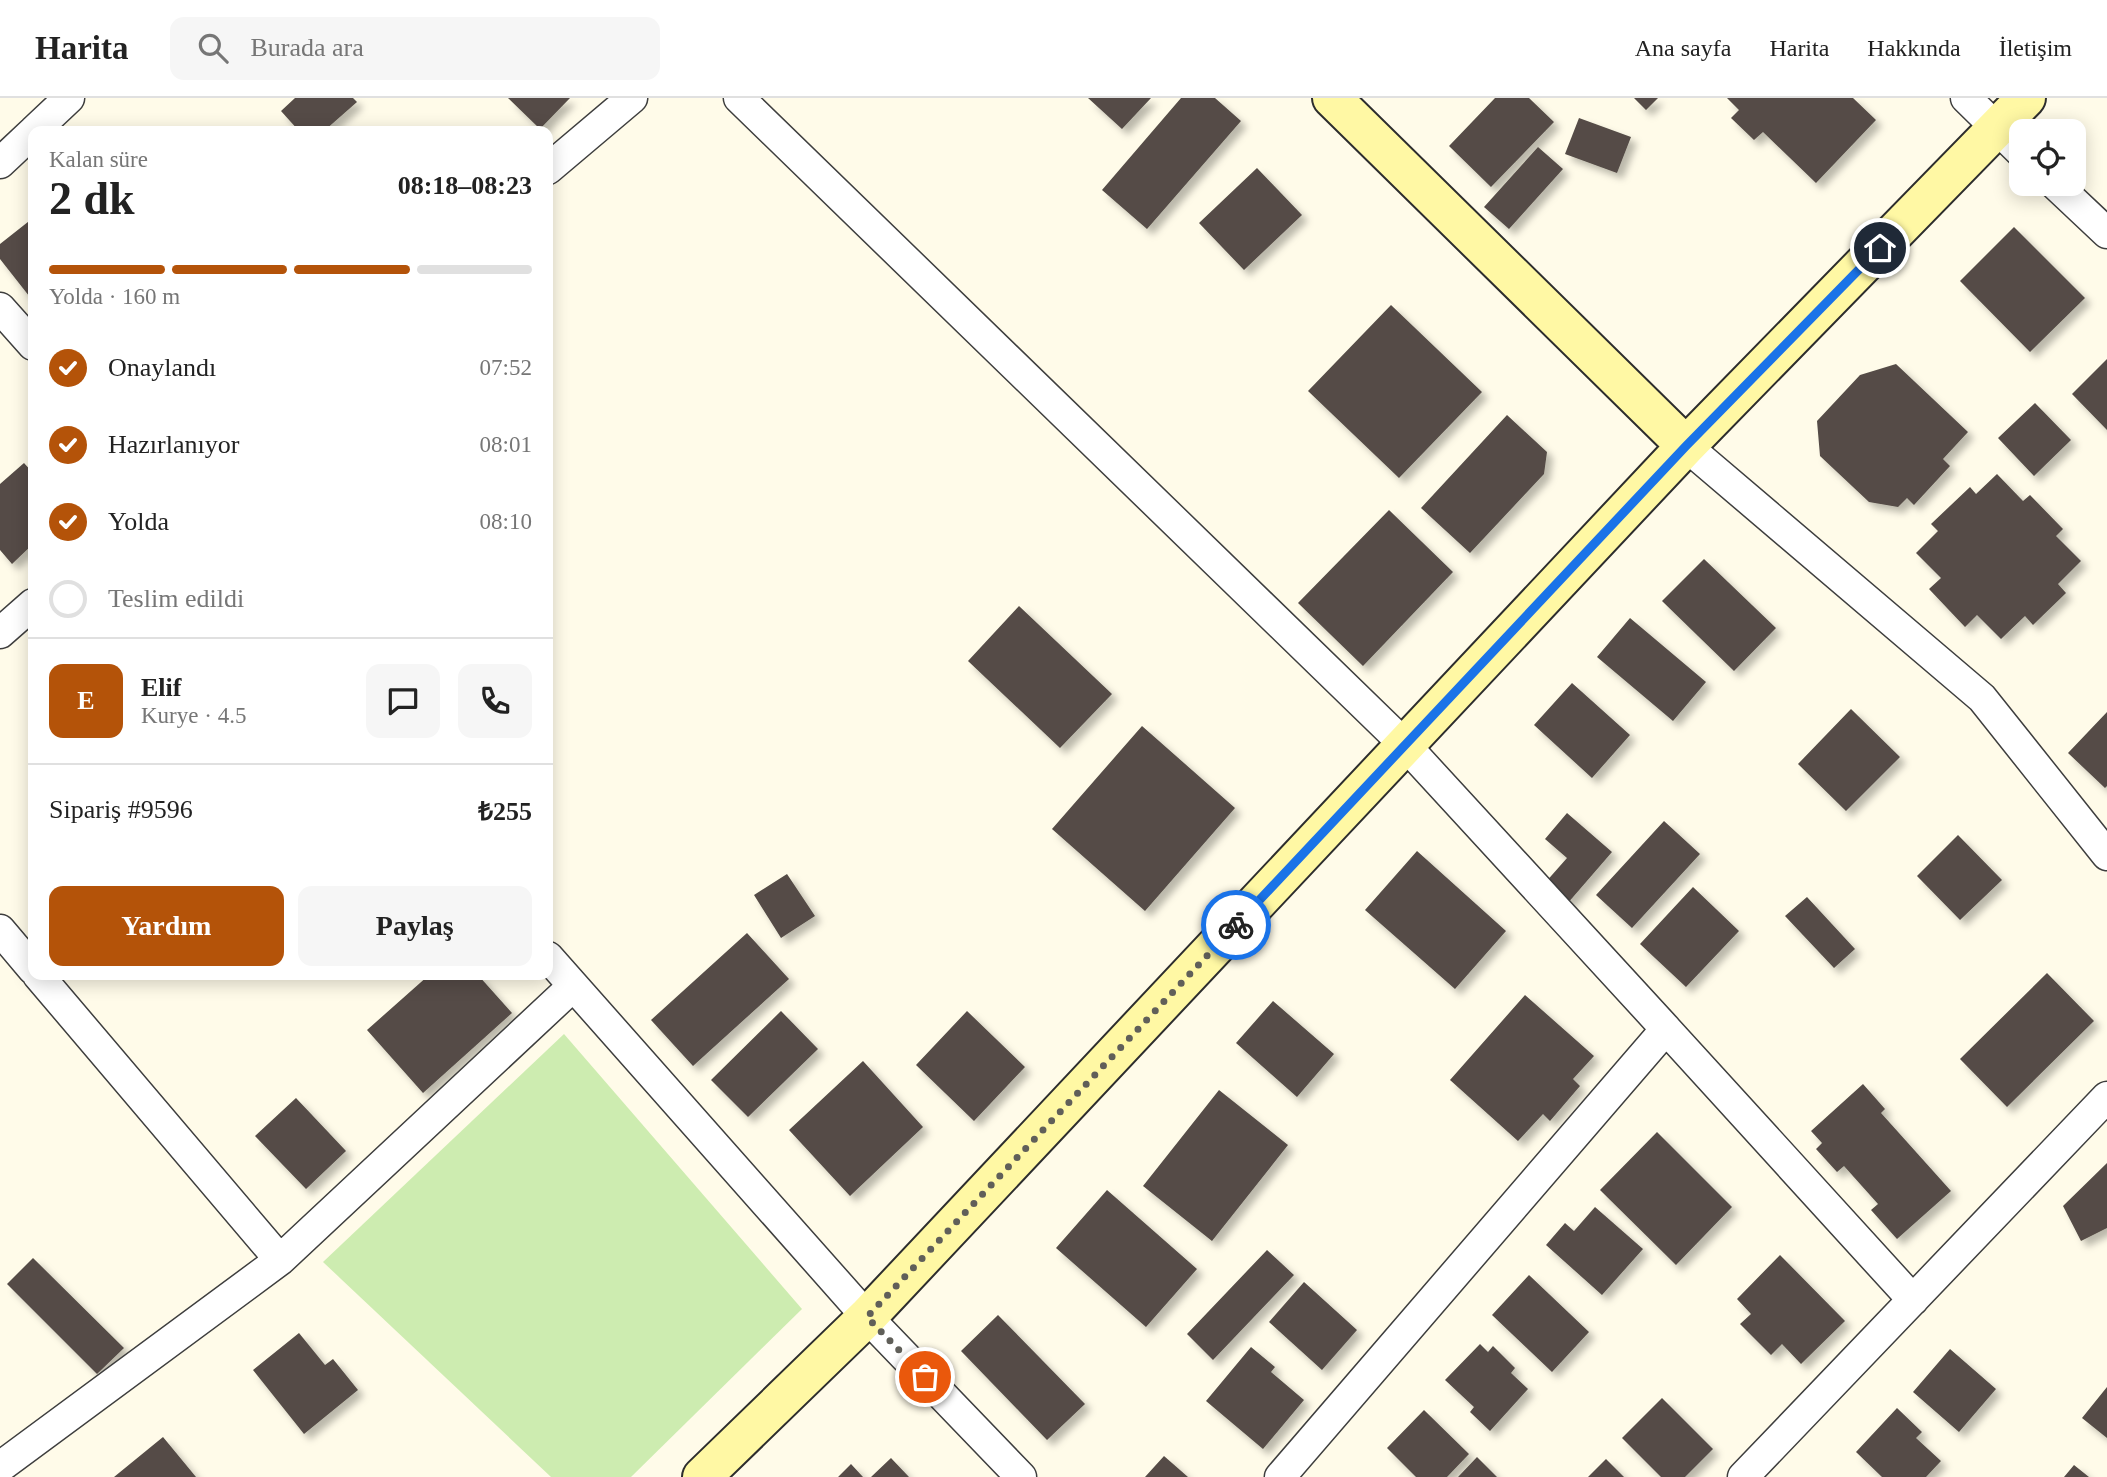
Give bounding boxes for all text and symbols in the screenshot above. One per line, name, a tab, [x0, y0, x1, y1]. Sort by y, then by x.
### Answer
search box	[170, 17, 660, 80]
icon: search	[194, 29, 232, 67]
text: Harita	[35, 30, 128, 66]
text: Burada ara	[250, 33, 364, 62]
text: Ana sayfa	[1635, 35, 1731, 61]
text: Harita	[1769, 35, 1829, 61]
text: Hakkında	[1867, 35, 1961, 61]
text: İletişim	[1999, 35, 2072, 61]
map controls	[2009, 119, 2086, 196]
button: locate	[2009, 119, 2086, 196]
text: Kalan süre	[49, 147, 148, 172]
text: 08:18–08:23	[398, 171, 532, 200]
text: 2 dk	[49, 173, 135, 224]
pin	[1850, 218, 1910, 278]
icon: home	[1861, 229, 1899, 267]
text: Yolda · 160 m	[49, 284, 180, 309]
icon: check	[49, 349, 87, 387]
text: Onaylandı	[108, 353, 216, 382]
text: 07:52	[480, 355, 532, 380]
icon: check	[49, 426, 87, 464]
text: Hazırlanıyor	[108, 430, 239, 459]
text: 08:01	[480, 432, 532, 457]
icon: check	[49, 503, 87, 541]
text: Yolda	[108, 507, 169, 536]
text: 08:10	[480, 509, 532, 534]
text: Teslim edildi	[108, 584, 244, 613]
button: chat	[366, 664, 440, 738]
button: phone	[458, 664, 532, 738]
text: Elif	[141, 673, 181, 702]
text: E	[77, 686, 95, 715]
text: Kurye · 4.5	[141, 703, 246, 728]
text: Sipariş #9596	[49, 795, 193, 824]
text: ₺255	[478, 797, 532, 826]
button: Yardım	[49, 886, 284, 966]
button: Paylaş	[298, 886, 532, 966]
courier	[1201, 890, 1271, 960]
icon: bike	[1217, 906, 1255, 944]
pin	[895, 1347, 955, 1407]
icon: bag	[906, 1358, 944, 1396]

